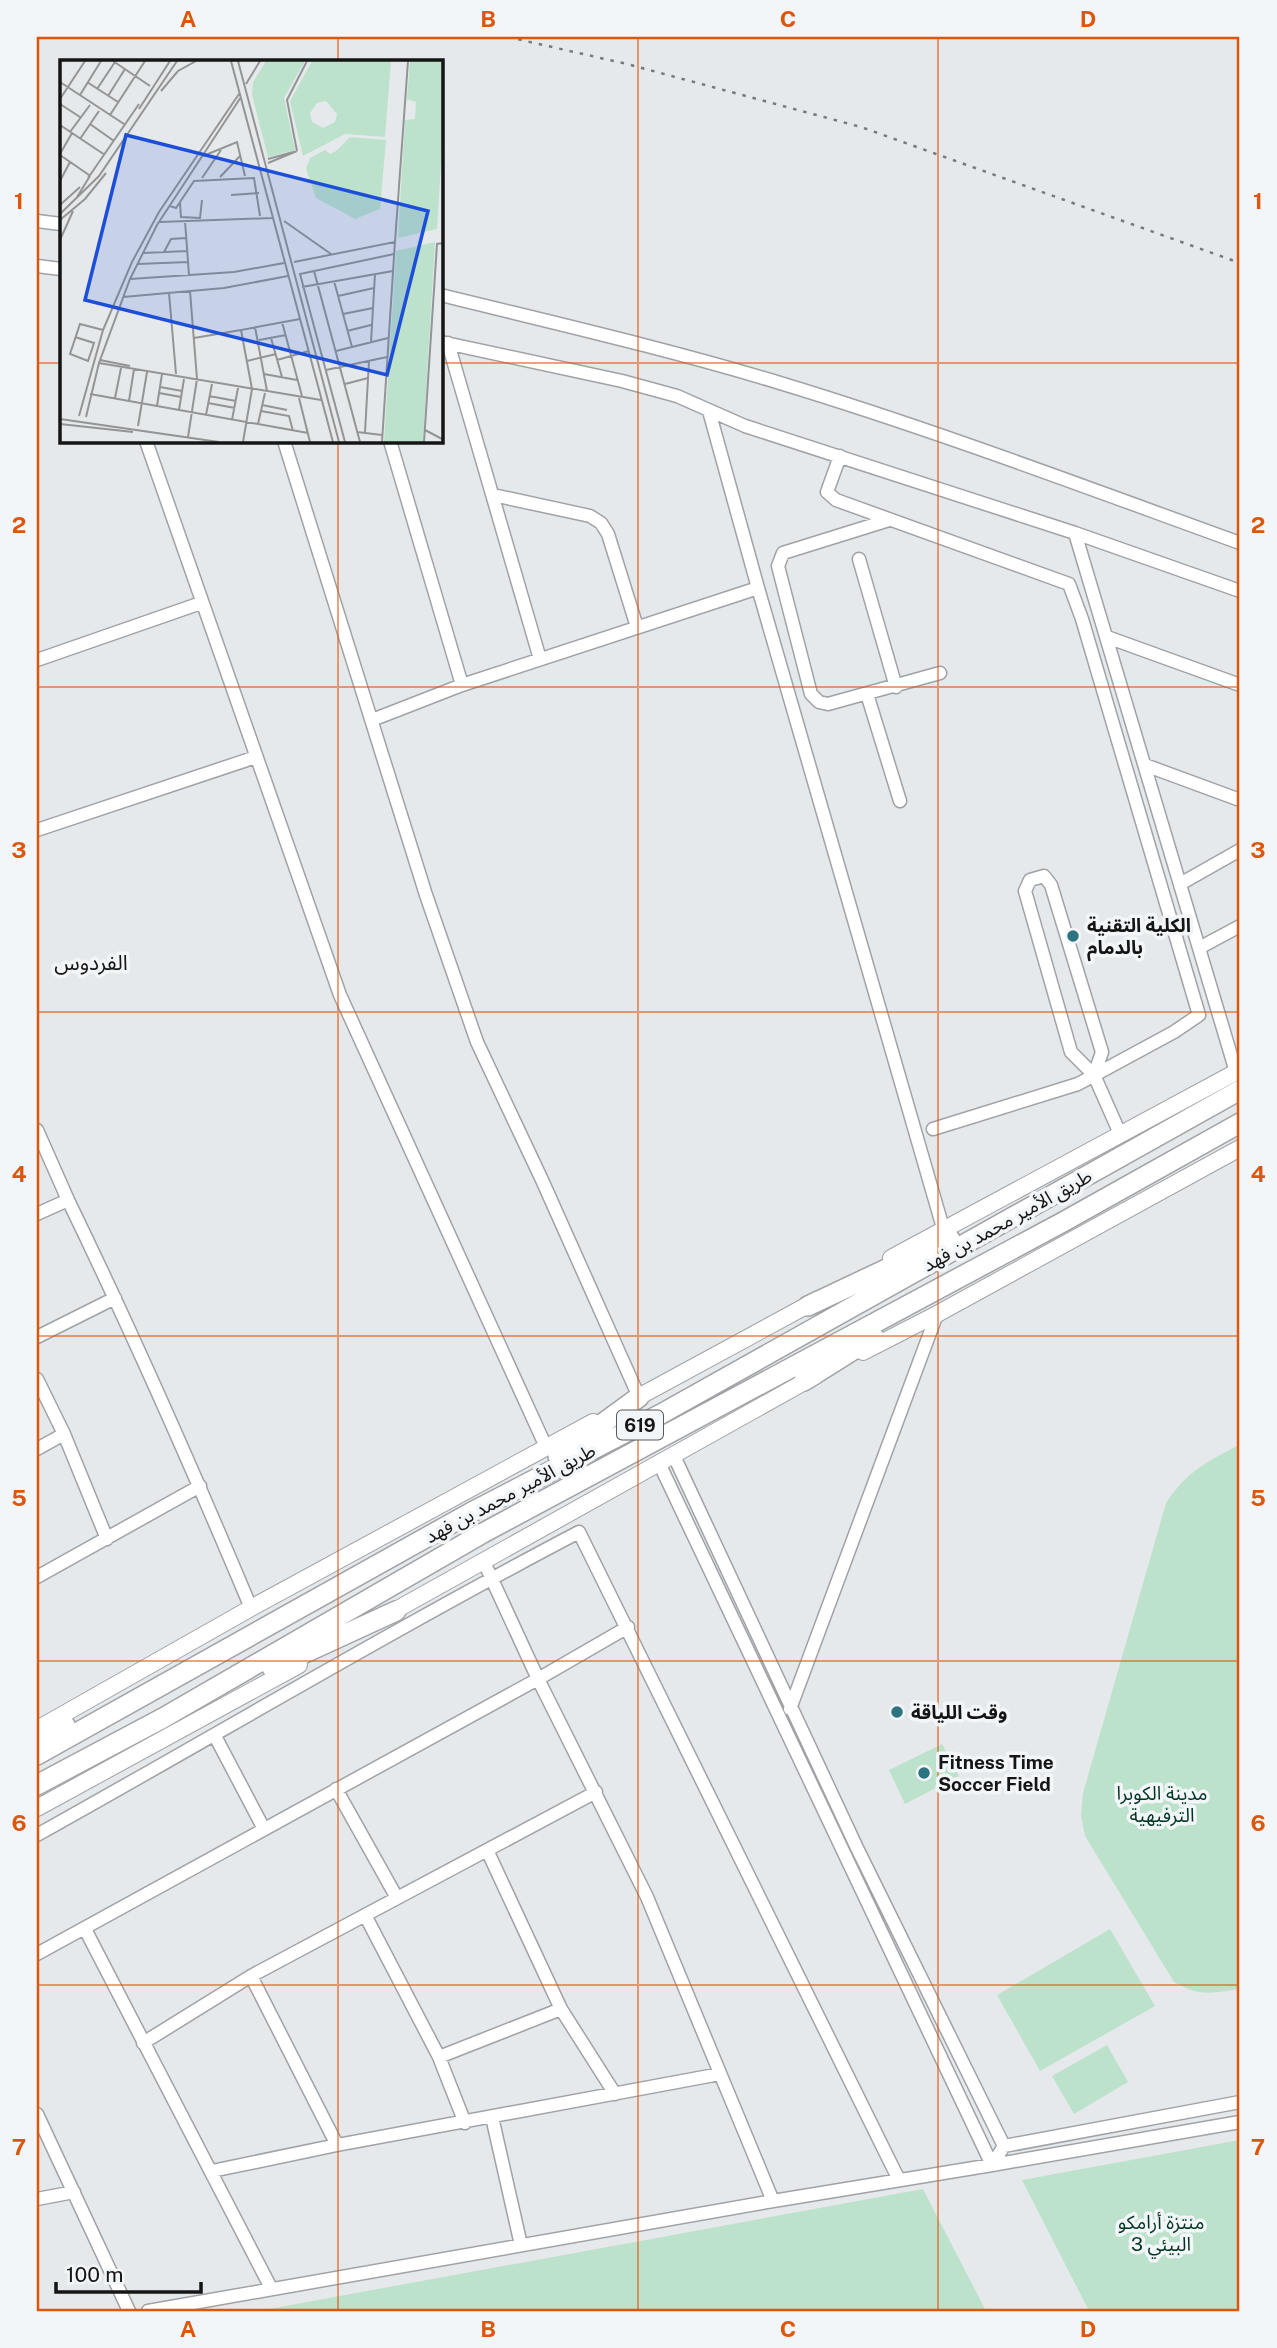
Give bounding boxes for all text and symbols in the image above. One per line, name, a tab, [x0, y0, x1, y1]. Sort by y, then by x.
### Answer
text: A	[180, 5, 197, 32]
text: B	[480, 5, 496, 32]
text: C	[780, 5, 796, 32]
text: D	[1080, 5, 1096, 32]
inset map	[60, 60, 443, 443]
text: 1	[14, 187, 24, 214]
text: 1	[1253, 187, 1263, 214]
text: 2	[12, 511, 26, 538]
text: 2	[1251, 511, 1265, 538]
text: 3	[11, 836, 27, 863]
text: 3	[1250, 836, 1266, 863]
place label: الكلية التقنية بالدمام	[1087, 914, 1191, 962]
marker: الكلية التقنية بالدمام	[1065, 928, 1081, 944]
district label: الفردوس	[54, 950, 128, 975]
text: 4	[11, 1160, 27, 1187]
text: 4	[1250, 1160, 1266, 1187]
street label: طريق الأمير محمد بن فهد	[919, 1164, 1096, 1277]
road number: 619	[617, 1410, 663, 1440]
street label: طريق الأمير محمد بن فهد	[421, 1439, 600, 1548]
text: 5	[11, 1484, 27, 1511]
text: 5	[1250, 1484, 1266, 1511]
place label: وقت اللياقة	[911, 1701, 1007, 1723]
marker: وقت اللياقة	[889, 1704, 905, 1720]
place label: Fitness Time Soccer Field	[938, 1751, 1054, 1795]
marker: Fitness Time Soccer Field	[916, 1765, 932, 1781]
park label: مدينة الكوبرا الترفيهية	[1117, 1782, 1207, 1827]
text: 6	[11, 1809, 27, 1836]
text: 6	[1250, 1809, 1266, 1836]
text: 7	[12, 2133, 26, 2160]
text: 7	[1251, 2133, 1265, 2160]
park label: منتزة أرامكو البيئي 3	[1118, 2211, 1204, 2259]
scale bar	[56, 2250, 201, 2294]
text: 100 m	[66, 2262, 123, 2287]
text: A	[180, 2315, 197, 2342]
text: B	[480, 2315, 496, 2342]
text: C	[780, 2315, 796, 2342]
text: D	[1080, 2315, 1096, 2342]

